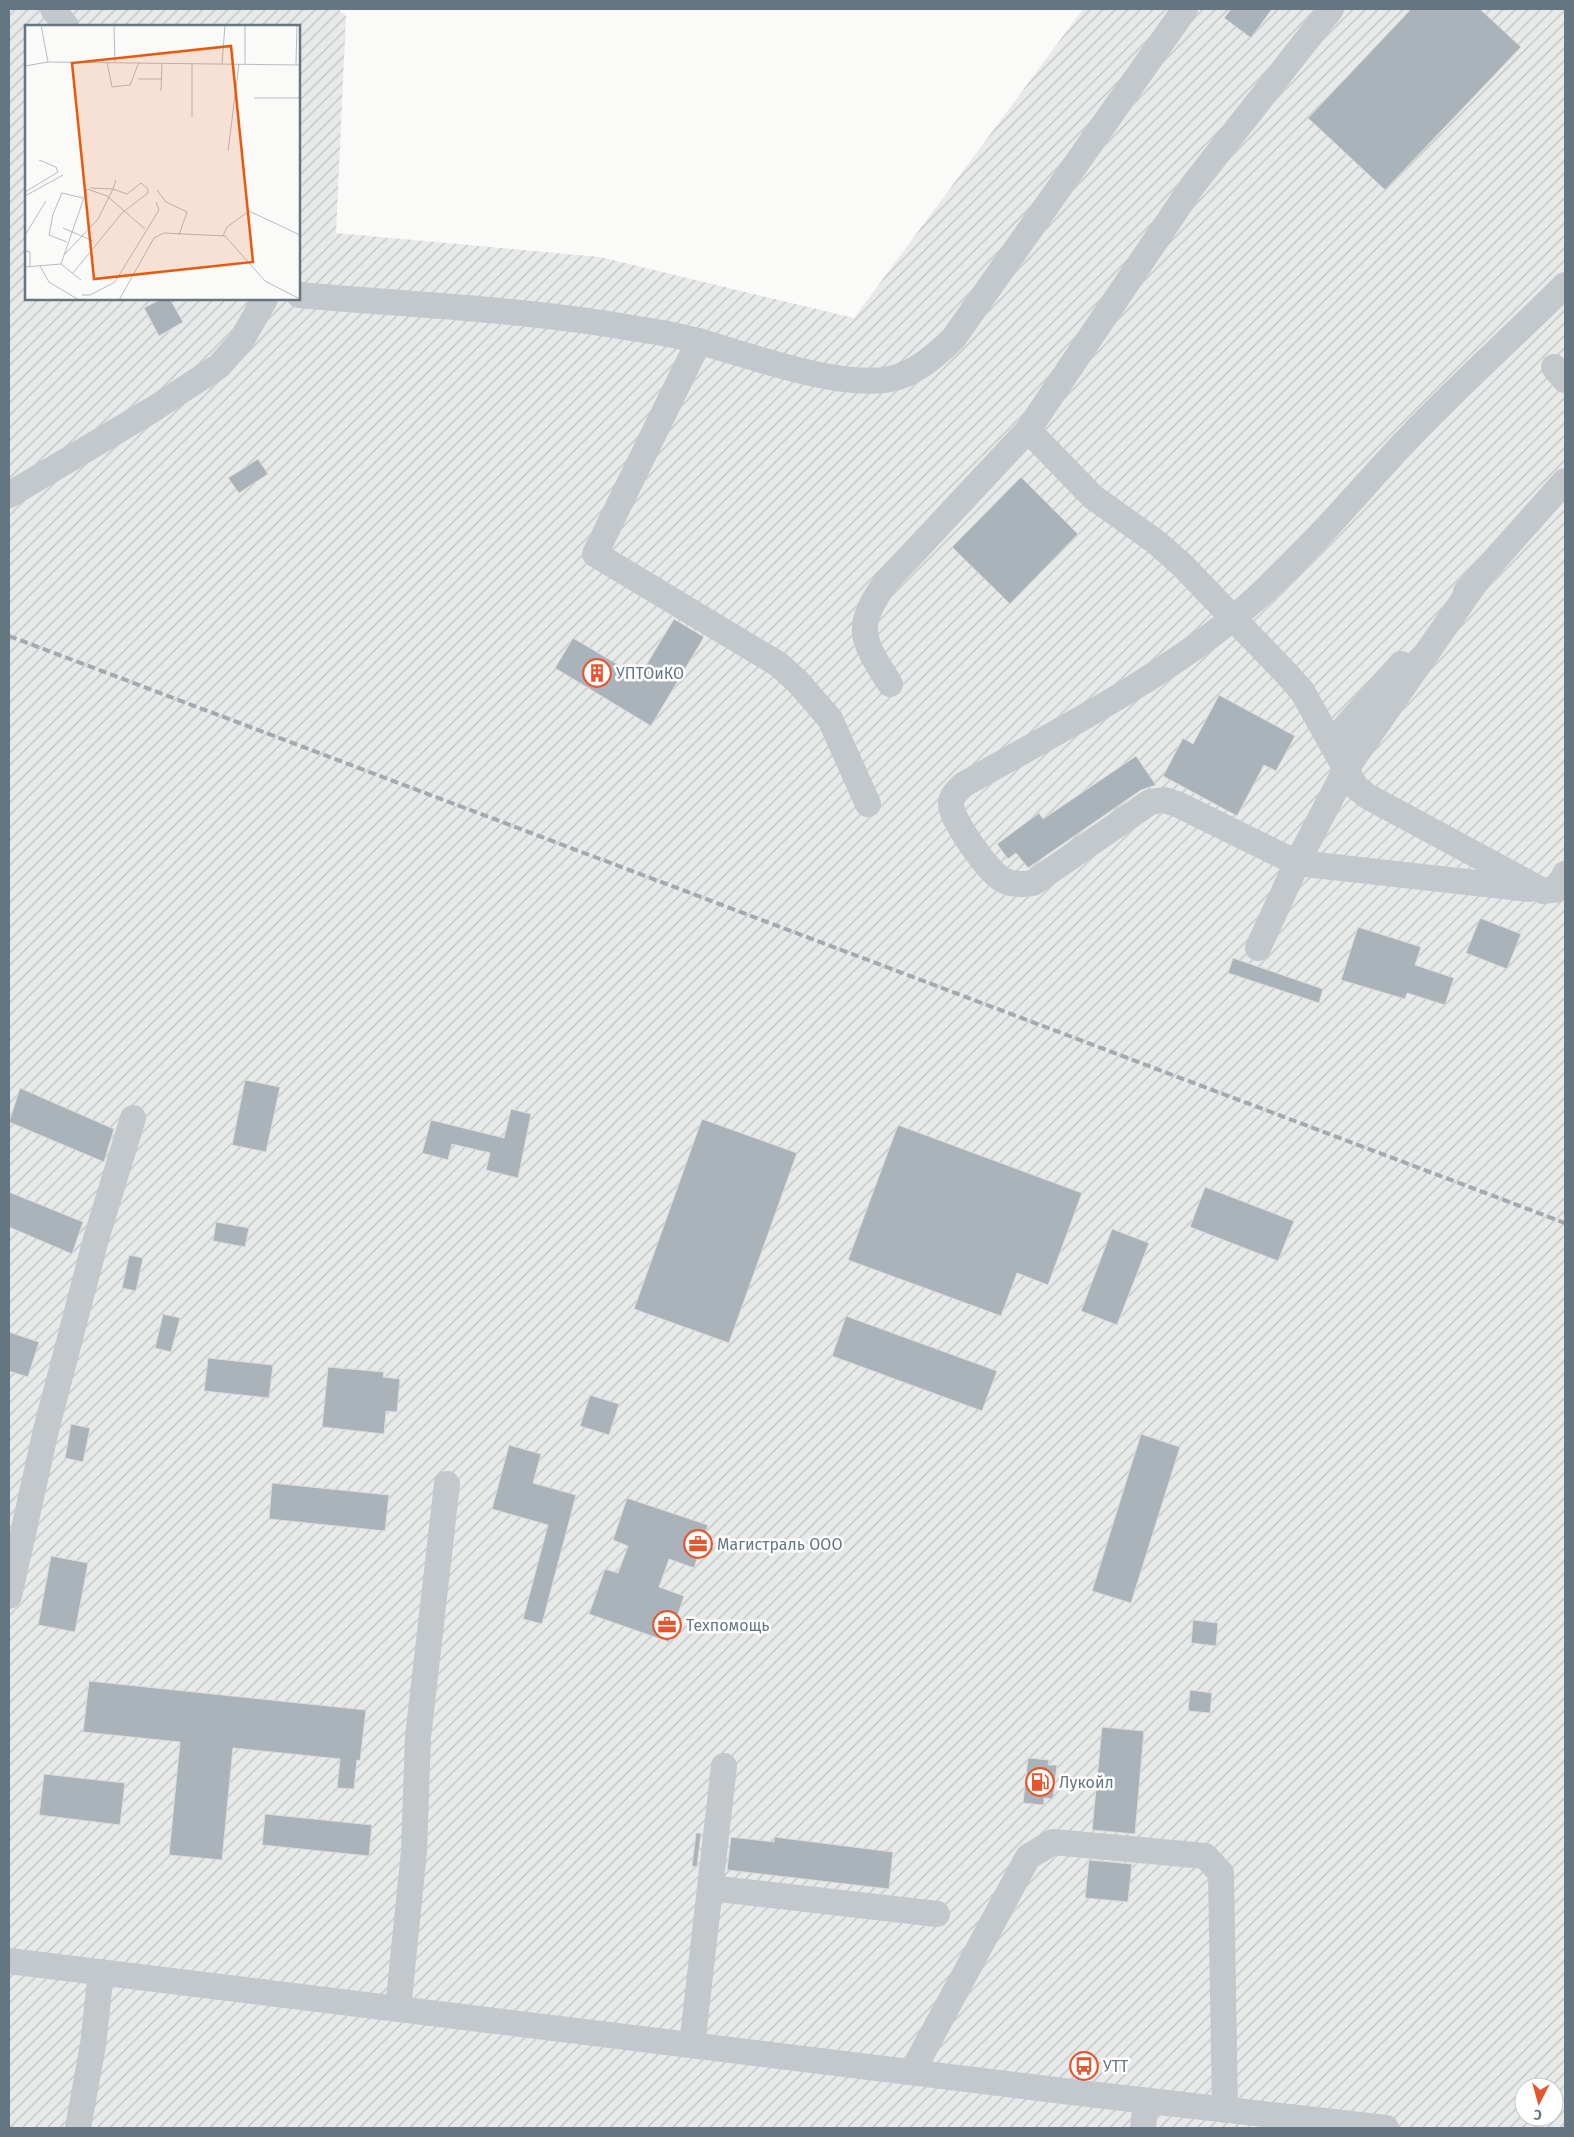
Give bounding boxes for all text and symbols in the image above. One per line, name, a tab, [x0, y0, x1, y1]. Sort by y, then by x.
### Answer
inset map	[25, 25, 300, 300]
building icon: УПТОиКО	[582, 658, 612, 688]
place label: УПТОиКО	[616, 664, 684, 683]
office icon: Магистраль ООО	[683, 1529, 713, 1559]
place label: Магистраль ООО	[717, 1535, 842, 1554]
office icon: Техпомощь	[652, 1610, 682, 1640]
place label: Техпомощь	[686, 1616, 770, 1635]
fuel station icon: Лукойл	[1025, 1767, 1055, 1797]
place label: Лукойл	[1059, 1773, 1114, 1792]
bus stop icon: УТТ	[1069, 2051, 1099, 2081]
place label: УТТ	[1103, 2057, 1129, 2076]
north arrow	[1514, 2077, 1564, 2127]
text: С	[1533, 2106, 1543, 2123]

